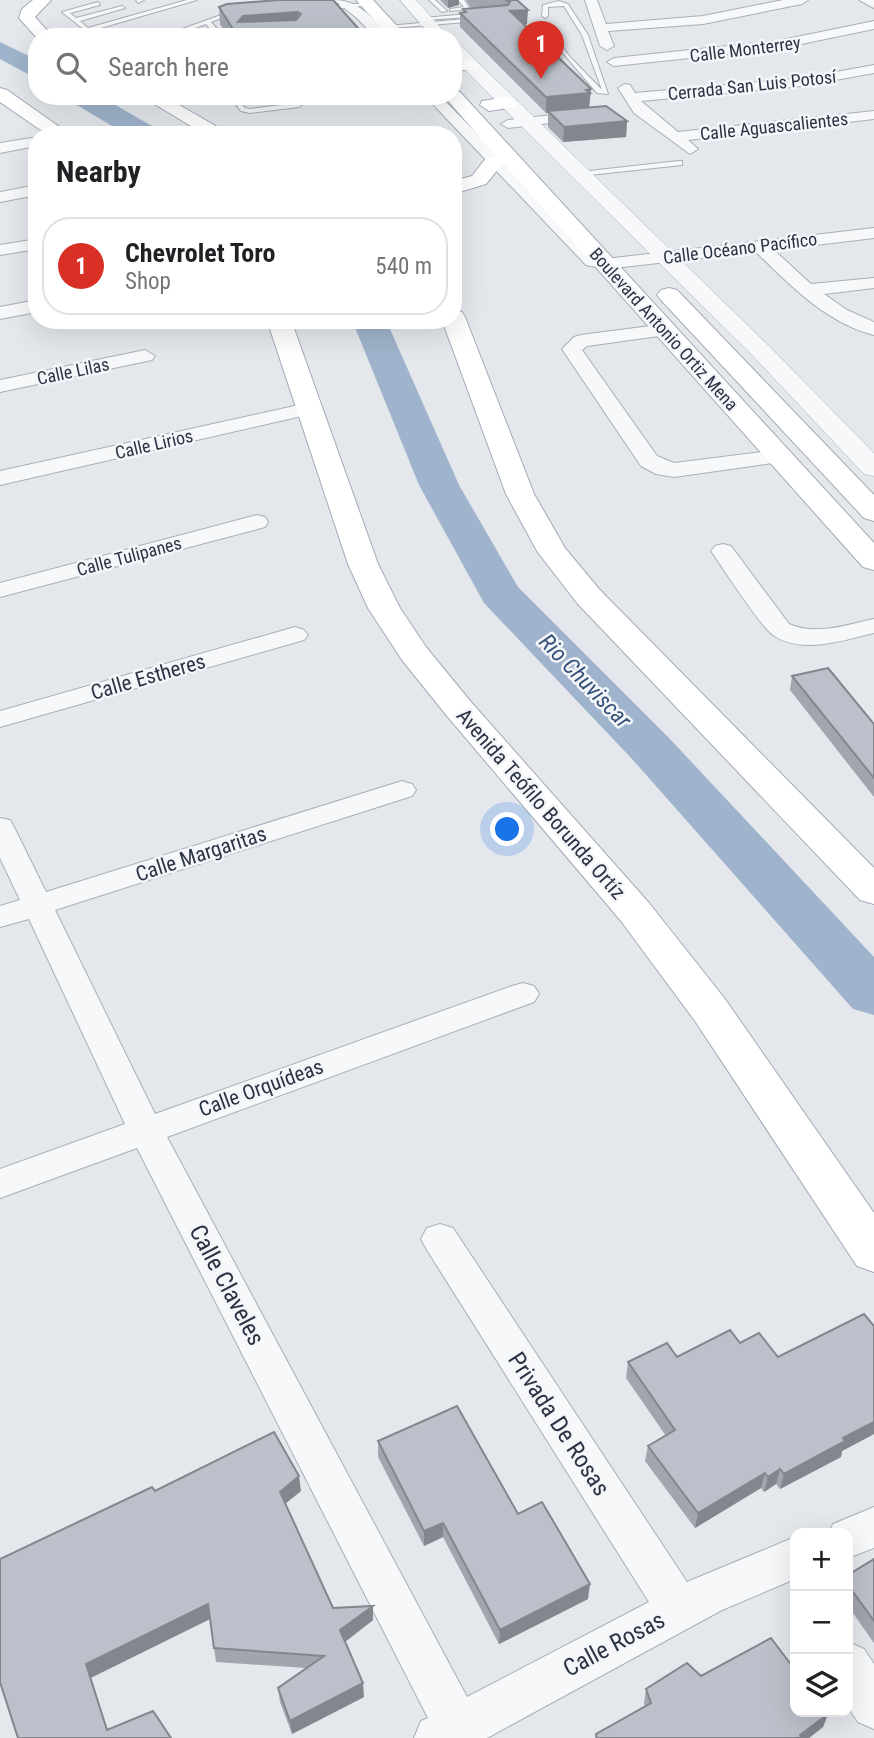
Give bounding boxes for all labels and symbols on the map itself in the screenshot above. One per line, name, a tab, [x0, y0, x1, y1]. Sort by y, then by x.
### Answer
pin: 1	[518, 21, 564, 79]
street label: Calle Monterrey	[688, 32, 802, 66]
street label: Cerrada San Luis Potosí	[667, 66, 838, 104]
street label: Calle Aguascalientes	[699, 108, 849, 144]
street label: Calle Océano Pacífico	[662, 228, 818, 268]
street label: Boulevard Antonio Ortiz Mena	[585, 243, 743, 415]
street label: Calle Lilas	[35, 353, 111, 389]
street label: Calle Lirios	[113, 425, 195, 463]
street label: Calle Tulipanes	[74, 532, 184, 580]
water label: Rio Chuviscar	[534, 628, 637, 734]
street label: Calle Estheres	[88, 649, 208, 705]
street label: Avenida Teófilo Borunda Ortíz	[452, 704, 630, 904]
your location	[490, 812, 524, 846]
street label: Calle Margaritas	[133, 822, 269, 886]
street label: Calle Orquídeas	[196, 1054, 326, 1122]
street label: Calle Claveles	[184, 1220, 270, 1350]
street label: Privada De Rosas	[502, 1347, 616, 1501]
street label: Calle Rosas	[558, 1606, 670, 1682]

